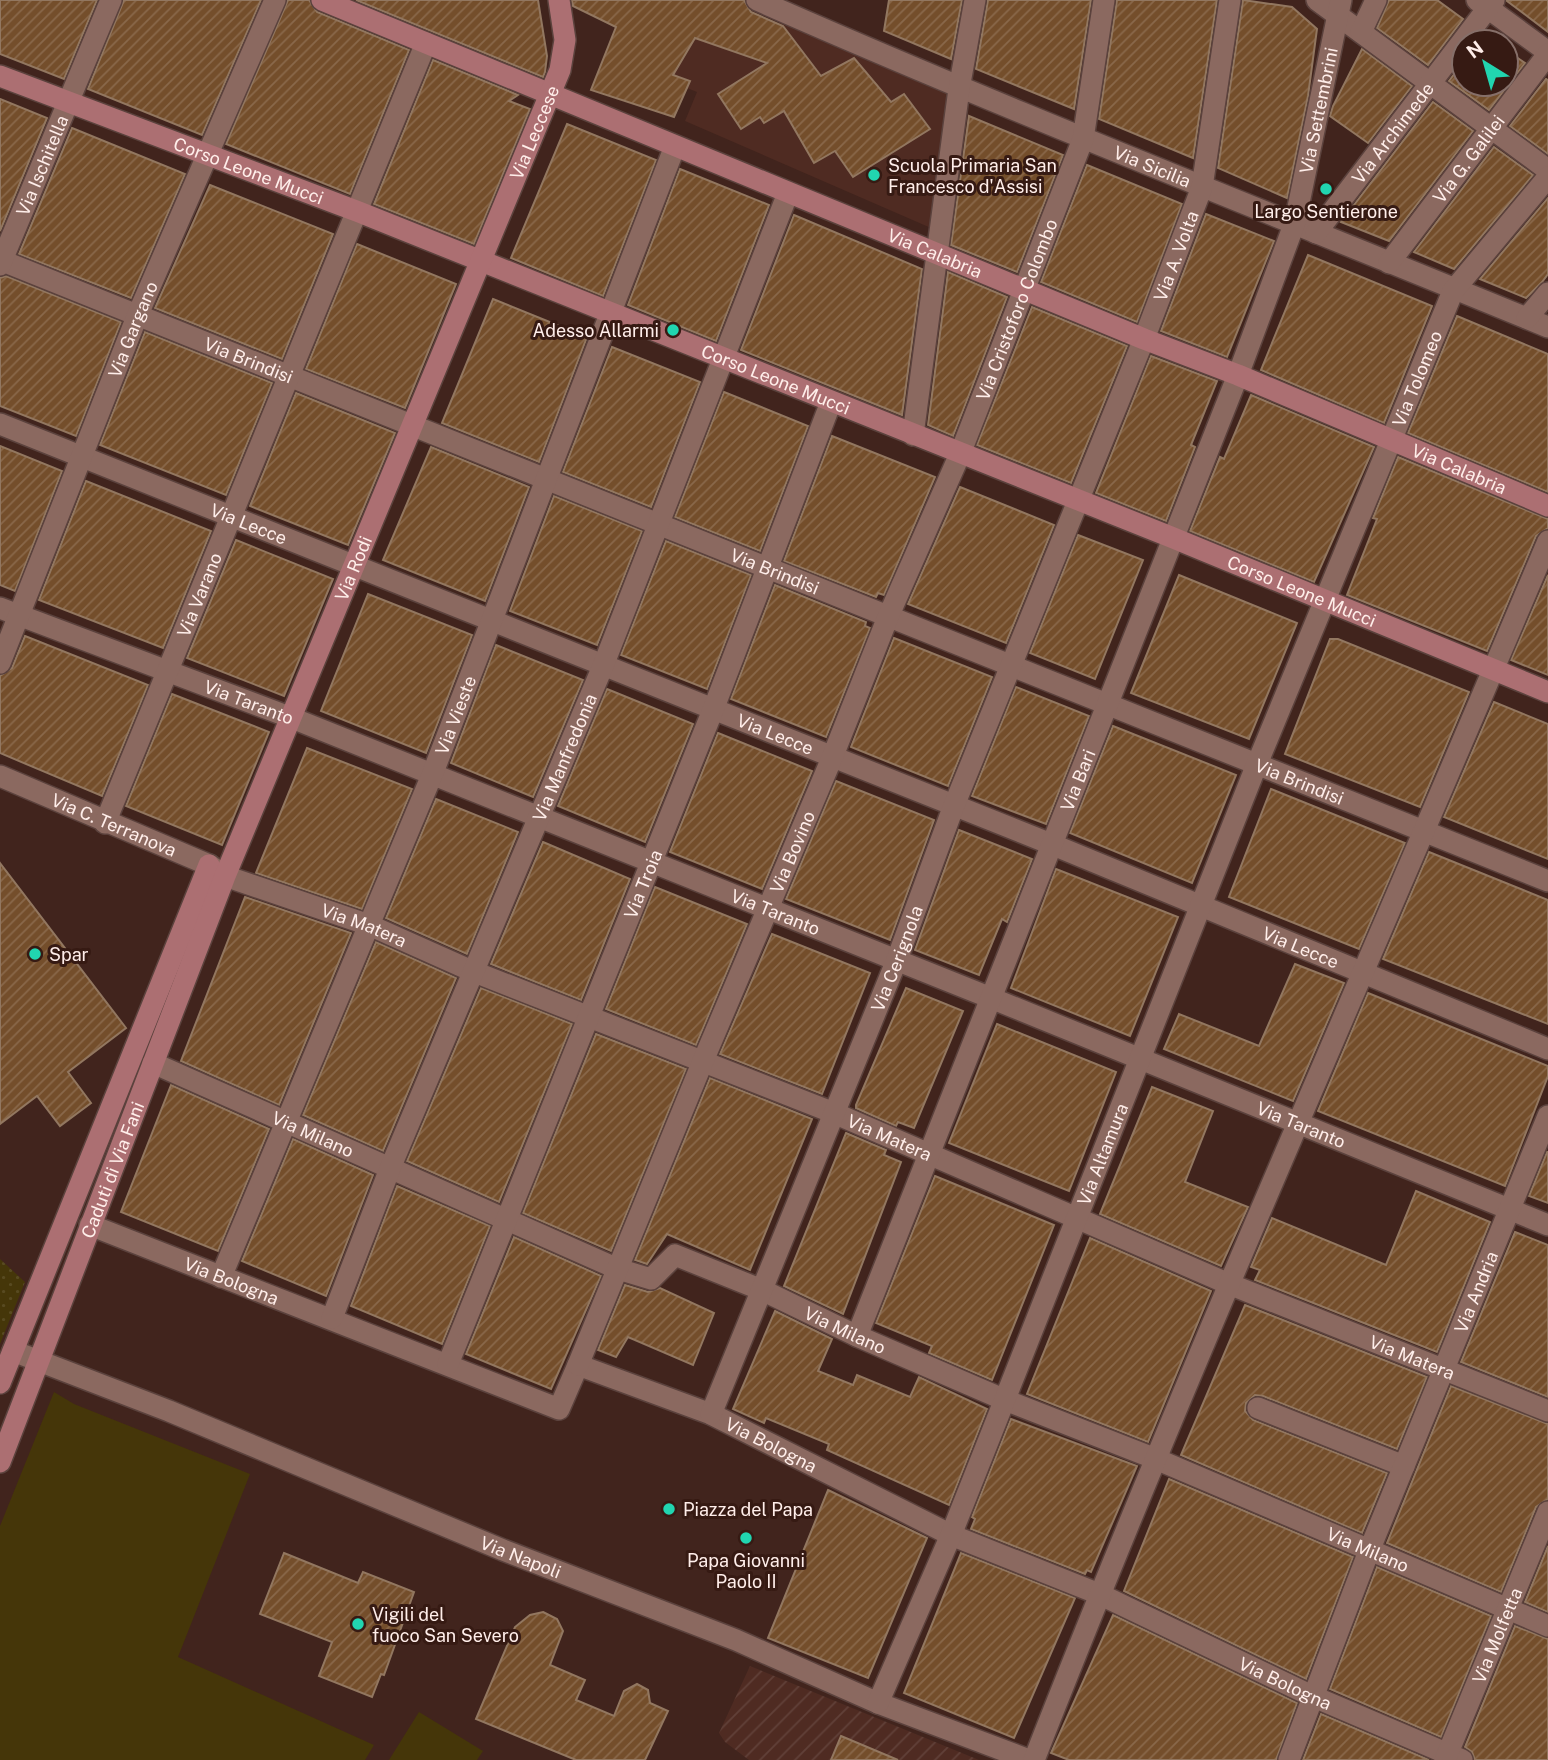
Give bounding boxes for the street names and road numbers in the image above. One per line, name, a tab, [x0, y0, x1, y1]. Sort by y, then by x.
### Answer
street label: Via Settembrini	[1295, 45, 1341, 176]
street label: Via Archimede	[1347, 78, 1438, 188]
street label: Via Leccese	[505, 82, 563, 183]
street label: Via G. Galilei	[1428, 111, 1509, 207]
street label: Via Ischitella	[11, 112, 72, 219]
street label: Corso Leone Mucci	[171, 132, 327, 208]
street label: Via Sicilia	[1111, 141, 1194, 191]
street label: Via A. Volta	[1149, 208, 1202, 304]
street label: Via Cristoforo Colombo	[971, 216, 1061, 403]
street label: Via Calabria	[884, 224, 985, 282]
street label: Via Gargano	[103, 278, 162, 381]
street label: Via Tolomeo	[1388, 327, 1446, 429]
street label: Via Brindisi	[201, 333, 296, 387]
street label: Corso Leone Mucci	[698, 340, 854, 418]
street label: Via Calabria	[1409, 439, 1510, 498]
street label: Via Lecce	[207, 499, 290, 548]
street label: Via Rodi	[330, 533, 376, 604]
street label: Via Brindisi	[727, 544, 822, 598]
street label: Via Varano	[172, 549, 226, 640]
street label: Corso Leone Mucci	[1224, 551, 1379, 631]
street label: Via Vieste	[430, 672, 480, 757]
street label: Via Taranto	[201, 675, 297, 728]
street label: Via Manfredonia	[528, 690, 601, 824]
street label: Via Lecce	[734, 709, 817, 759]
street label: Via Bari	[1056, 746, 1099, 814]
street label: Via Brindisi	[1252, 754, 1347, 808]
street label: Via C. Terranova	[48, 789, 180, 861]
street label: Via Bovino	[765, 808, 819, 896]
street label: Via Troia	[619, 846, 666, 921]
street label: Via Taranto	[728, 884, 823, 939]
street label: Via Matera	[319, 899, 410, 951]
street label: Via Cerignola	[866, 902, 927, 1015]
street label: Via Lecce	[1259, 922, 1342, 972]
street label: Via Taranto	[1254, 1097, 1349, 1152]
street label: Caduti di Via Fani	[76, 1099, 148, 1241]
street label: Via Altamura	[1072, 1100, 1132, 1208]
street label: Via Milano	[269, 1107, 357, 1161]
street label: Via Matera	[844, 1110, 935, 1165]
street label: Via Andria	[1449, 1248, 1502, 1336]
street label: Via Bologna	[181, 1252, 282, 1309]
street label: Via Milano	[801, 1302, 889, 1358]
street label: Via Matera	[1367, 1331, 1458, 1383]
street label: Via Bologna	[722, 1413, 821, 1476]
street label: Via Milano	[1324, 1522, 1412, 1576]
street label: Via Napoli	[477, 1531, 564, 1582]
street label: Via Molfetta	[1468, 1584, 1526, 1686]
street label: Via Bologna	[1236, 1652, 1335, 1714]

